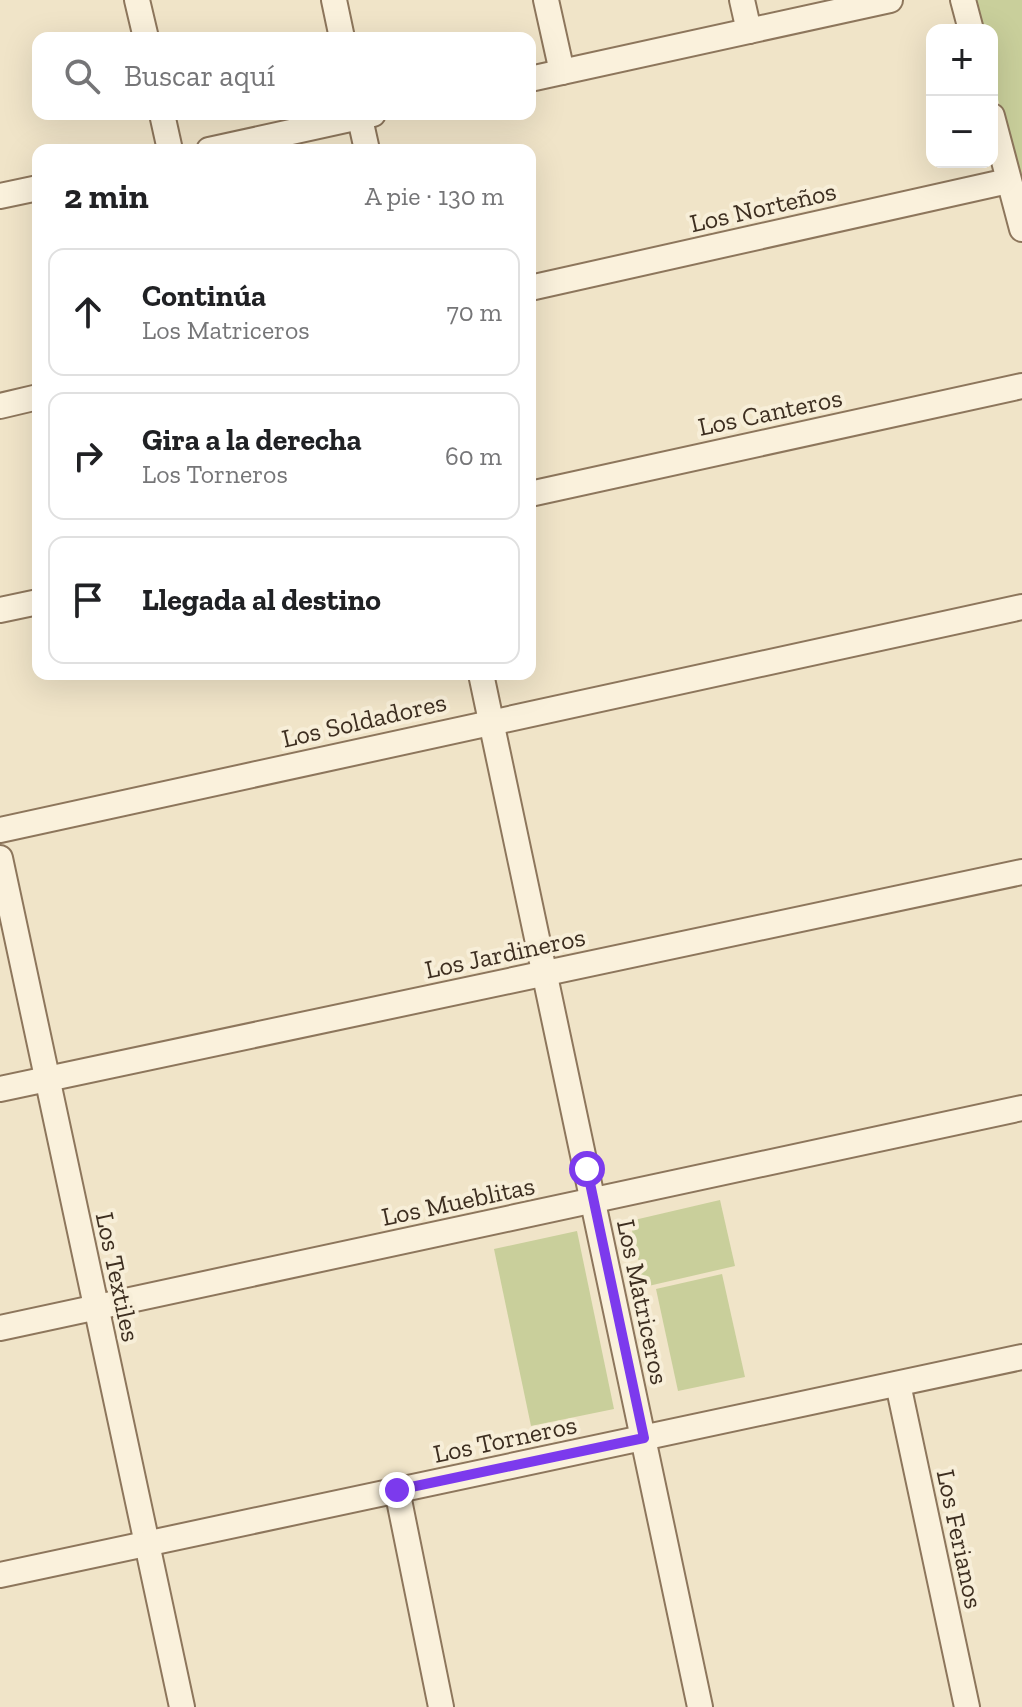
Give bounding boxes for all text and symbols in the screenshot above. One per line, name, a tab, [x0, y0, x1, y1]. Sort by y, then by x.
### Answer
map controls	[926, 24, 998, 168]
button: +	[926, 24, 998, 96]
search box	[32, 32, 536, 120]
icon: search	[60, 54, 104, 98]
text: Buscar aquí	[124, 58, 275, 94]
button: −	[926, 96, 998, 168]
street label: Los Norteños	[687, 175, 839, 239]
text: 2 min	[64, 176, 149, 217]
text: A pie · 130 m	[365, 180, 504, 212]
text: Continúa	[142, 278, 266, 314]
icon: ahead	[66, 290, 110, 334]
text: 70 m	[446, 296, 502, 328]
text: Los Matriceros	[142, 314, 310, 346]
street label: Los Canteros	[695, 381, 845, 443]
text: Gira a la derecha	[142, 422, 362, 458]
icon: right	[66, 434, 110, 478]
text: 60 m	[445, 440, 502, 472]
text: Los Torneros	[142, 458, 288, 490]
icon: arrive	[66, 578, 110, 622]
text: Llegada al destino	[142, 582, 381, 618]
street label: Los Soldadores	[279, 686, 449, 754]
street label: Los Jardineros	[422, 920, 588, 986]
route start	[569, 1151, 605, 1187]
street label: Los Mueblitas	[379, 1169, 537, 1233]
street label: Los Textiles	[89, 1209, 147, 1345]
street label: Los Matriceros	[610, 1217, 676, 1387]
street label: Los Torneros	[430, 1408, 580, 1470]
street label: Los Ferianos	[930, 1467, 990, 1611]
route end	[379, 1472, 415, 1508]

